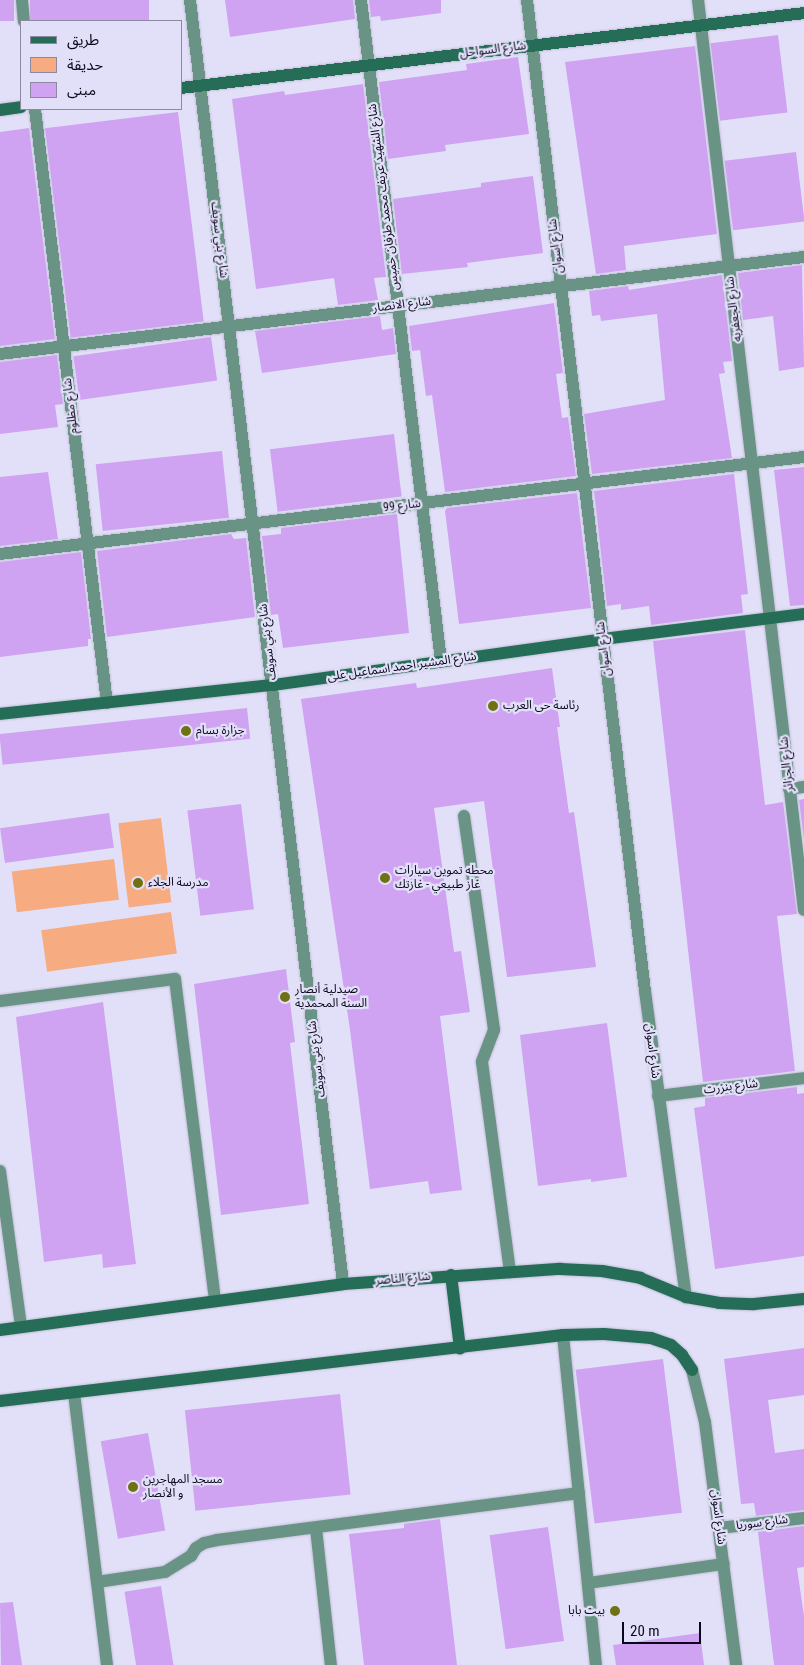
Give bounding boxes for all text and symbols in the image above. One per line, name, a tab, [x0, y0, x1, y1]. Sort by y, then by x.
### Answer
legend	[20, 20, 182, 110]
text: طريق	[67, 31, 99, 49]
street label: شارع السواحل	[459, 39, 527, 61]
text: حديقة	[67, 56, 103, 74]
text: مبنى	[67, 81, 96, 99]
street label: شارع الشهيد عريف محمد طرفان خميس	[365, 103, 403, 291]
street label: شارع بني سويف	[207, 201, 231, 279]
street label: شارع اسوان	[545, 218, 567, 274]
street label: شارع الجعفريه	[723, 275, 745, 343]
street label: شارع الانصار	[372, 294, 432, 316]
street label: شارع مظلوم	[60, 377, 82, 435]
street label: شارع 99	[382, 497, 422, 515]
street label: شارع بني سويف	[256, 603, 280, 681]
street label: شارع اسوان	[593, 621, 615, 677]
street label: شارع المشير احمد اسماعيل على	[327, 649, 477, 685]
place label: رئاسة حى العرب	[503, 699, 579, 713]
marker: رئاسة حى العرب	[487, 700, 499, 712]
place label: جزارة بسام	[196, 724, 245, 738]
marker: جزارة بسام	[180, 725, 192, 737]
street label: شارع الجزائر	[777, 736, 797, 792]
place label: محطه تموين سيارات غاز طبيعي - غازتك	[395, 864, 494, 892]
marker: محطه تموين سيارات غاز طبيعي - غازتك	[379, 872, 391, 884]
place label: مدرسة الجلاء	[148, 876, 208, 890]
marker: مدرسة الجلاء	[132, 877, 144, 889]
place label: صيدلية أنصار السنة المحمدية	[295, 983, 367, 1011]
marker: صيدلية أنصار السنة المحمدية	[279, 991, 291, 1003]
street label: شارع بني سويف	[305, 1020, 329, 1098]
street label: شارع اسوان	[641, 1023, 663, 1079]
street label: شارع بنزرت	[703, 1077, 759, 1097]
street label: شارع الناصر	[375, 1269, 431, 1289]
place label: مسجد المهاجرين و الأنصار	[143, 1473, 223, 1501]
marker: مسجد المهاجرين و الأنصار	[127, 1481, 139, 1493]
street label: شارع اسوان	[707, 1489, 729, 1545]
street label: شارع سوريا	[735, 1513, 789, 1533]
place label: بيت بابا	[568, 1604, 605, 1618]
marker: بيت بابا	[609, 1605, 621, 1617]
scale bar	[624, 1612, 703, 1644]
text: 20 m	[630, 1622, 660, 1640]

